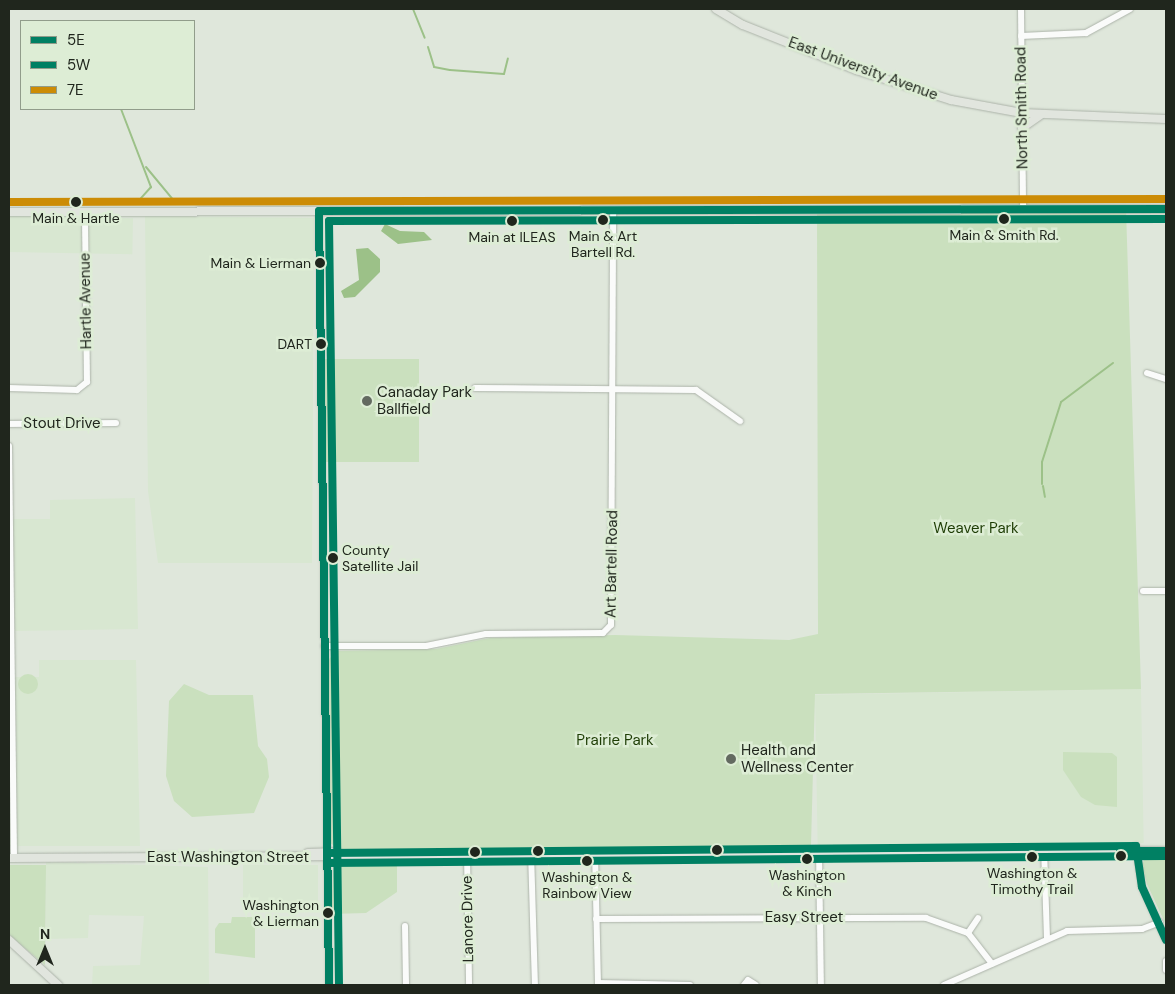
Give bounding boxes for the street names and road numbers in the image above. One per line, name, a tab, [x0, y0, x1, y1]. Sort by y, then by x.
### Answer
street label: East University Avenue	[786, 34, 940, 104]
street label: North Smith Road	[1012, 47, 1032, 169]
street label: Hartle Avenue	[76, 253, 96, 349]
street label: Stout Drive	[23, 415, 101, 433]
street label: Art Bartell Road	[602, 510, 622, 618]
street label: East Washington Street	[147, 849, 309, 867]
street label: Lanore Drive	[458, 875, 478, 963]
street label: Easy Street	[765, 909, 843, 927]

